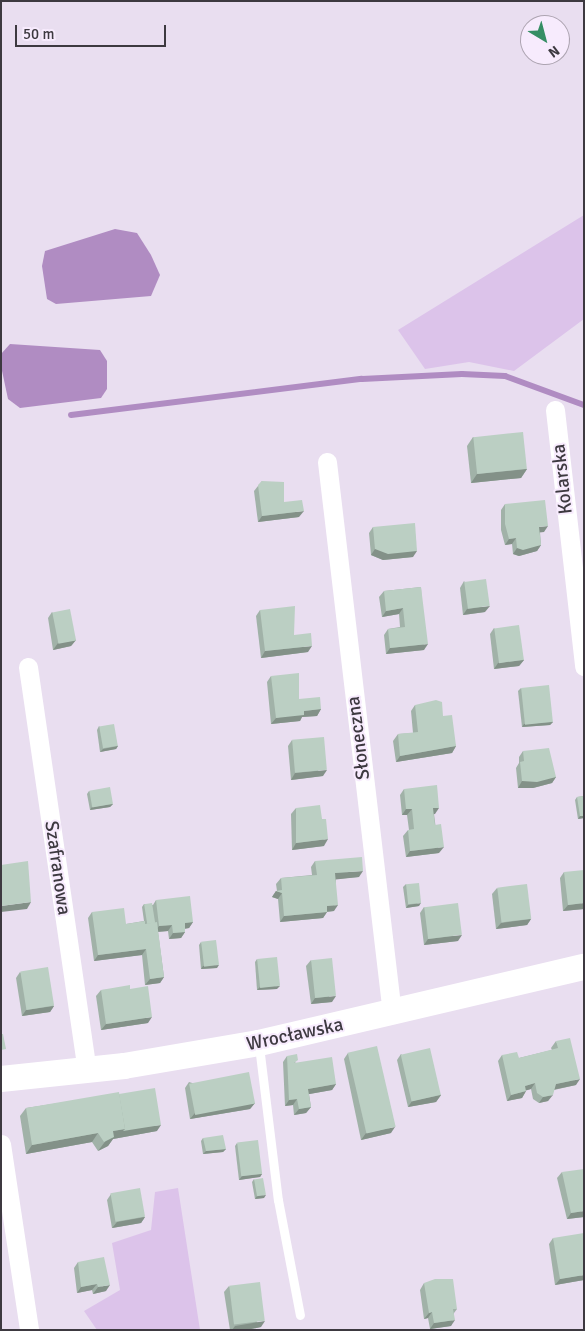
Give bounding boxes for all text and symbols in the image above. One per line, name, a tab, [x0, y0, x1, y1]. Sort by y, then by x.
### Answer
scale bar	[18, 15, 169, 47]
north arrow	[520, 15, 570, 65]
text: 50 m	[23, 25, 54, 43]
text: N	[545, 42, 563, 61]
street label: Kolarska	[548, 443, 578, 515]
street label: Słoneczna	[343, 695, 375, 781]
street label: Szafranowa	[39, 819, 75, 917]
street label: Wrocławska	[245, 1014, 345, 1056]

